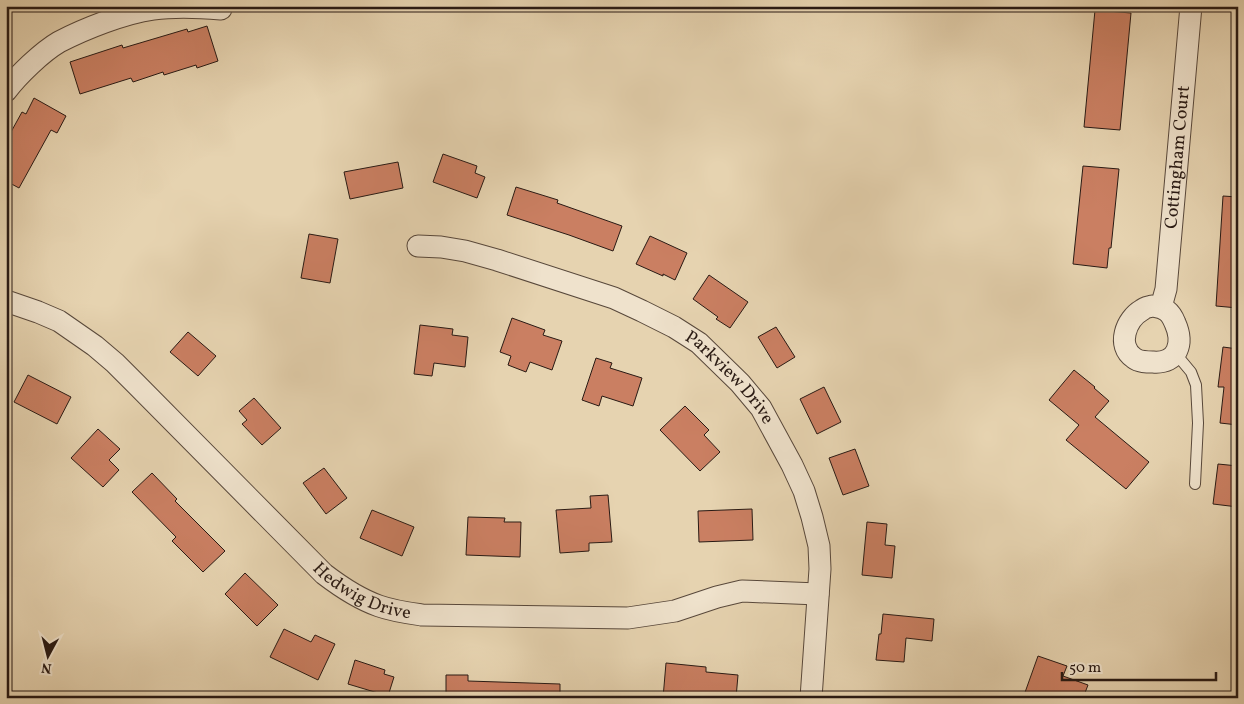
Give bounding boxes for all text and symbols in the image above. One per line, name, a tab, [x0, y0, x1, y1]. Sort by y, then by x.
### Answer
street label: Cottingham Court	[1159, 84, 1196, 230]
street label: Parkview Drive	[680, 325, 780, 429]
street label: Hedwig Drive	[307, 557, 413, 626]
north arrow	[22, 632, 72, 682]
scale bar	[1062, 649, 1215, 681]
text: N	[40, 657, 53, 677]
text: 50 m	[1069, 658, 1101, 679]

